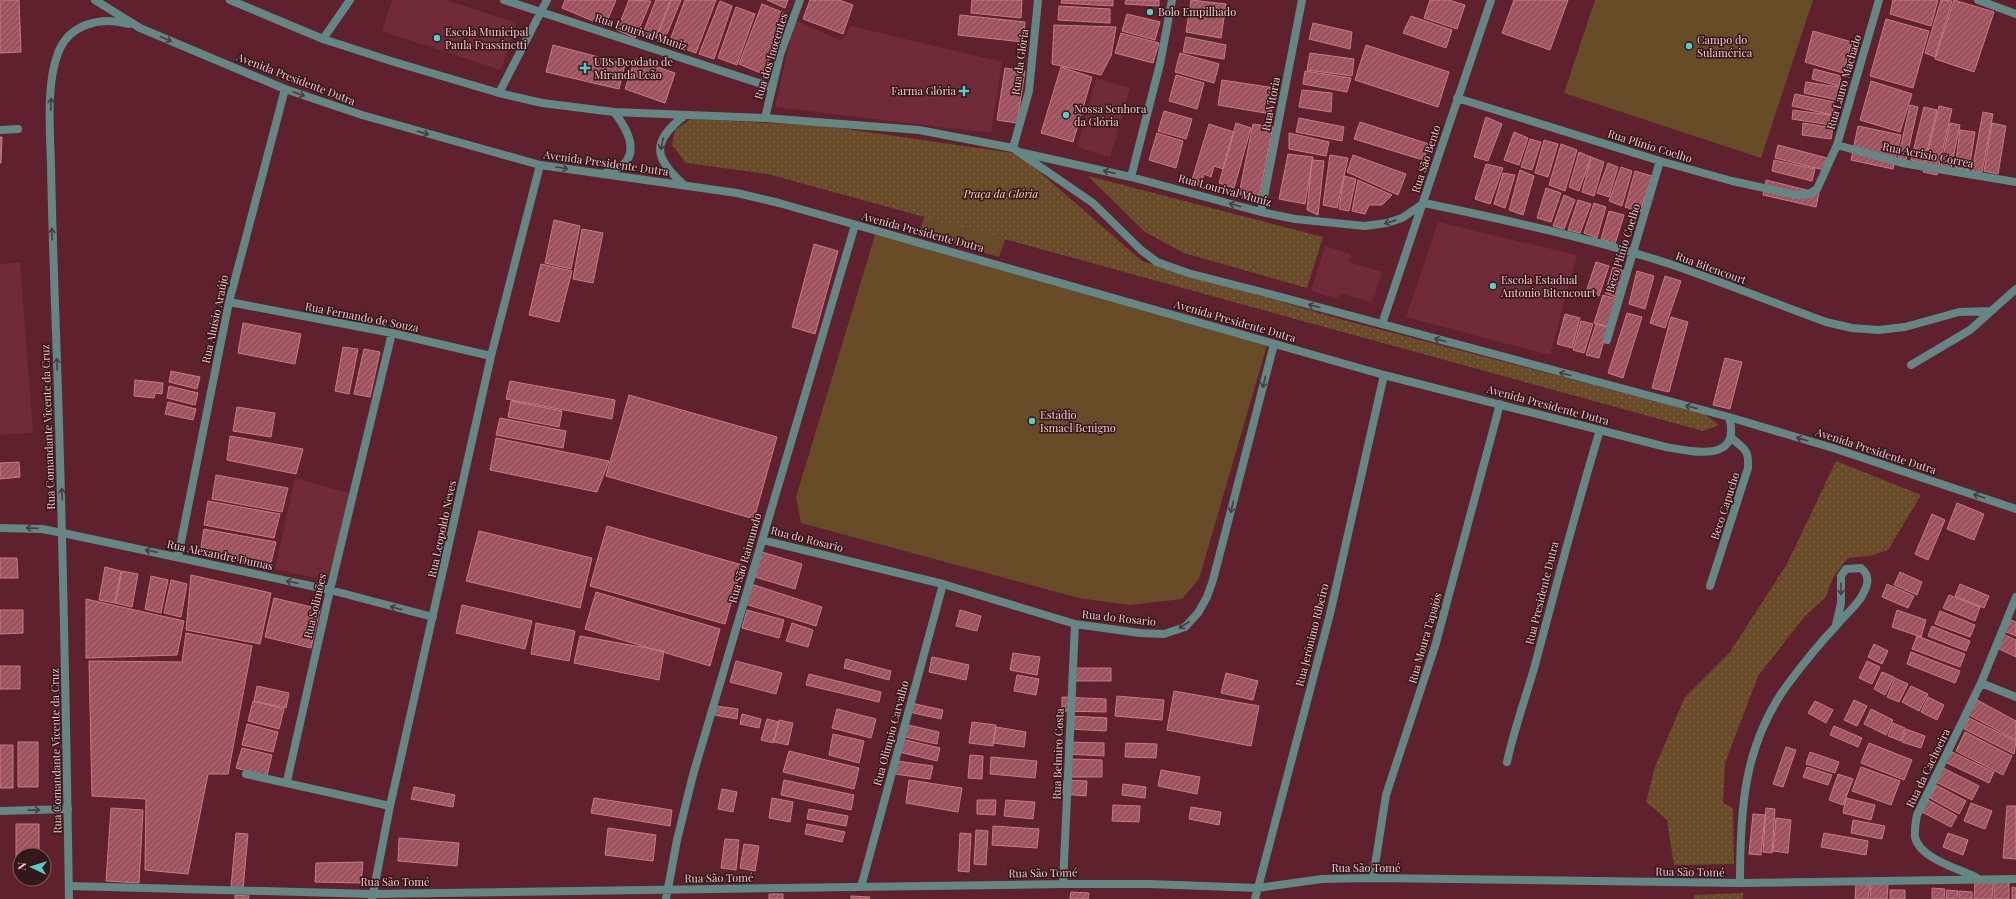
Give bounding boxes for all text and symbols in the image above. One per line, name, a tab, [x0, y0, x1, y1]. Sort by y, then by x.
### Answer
place label: Bolo Empilhado	[1158, 4, 1236, 19]
marker: Bolo Empilhado	[1145, 7, 1155, 17]
street label: Rua Lourival Muniz	[593, 10, 689, 54]
street label: Rua dos Inocentes	[750, 11, 791, 101]
place label: Escola Municipal Paula Frassinetti	[445, 24, 528, 52]
street label: Rua da Glória	[1007, 27, 1032, 96]
place label: Campo do Sulamérica	[1697, 32, 1753, 60]
marker: Escola Municipal Paula Frassinetti	[432, 33, 442, 43]
street label: Rua Lauro Machado	[1823, 33, 1864, 131]
one-way arrow	[159, 36, 171, 43]
marker: Campo do Sulamérica	[1684, 41, 1694, 51]
street label: Avenida Presidente Dutra	[234, 49, 358, 108]
place label: UBS Deodato de Miranda Leão	[594, 54, 674, 82]
marker: UBS Deodato de Miranda Leão	[579, 62, 591, 74]
street label: Rua Vitória	[1258, 75, 1283, 132]
place label: Farma Glória	[891, 83, 957, 98]
marker: Farma Glória	[959, 86, 969, 96]
one-way arrow	[292, 90, 304, 98]
one-way arrow	[47, 98, 55, 111]
place label: Nossa Senhora da Glória	[1074, 101, 1147, 129]
marker: Nossa Senhora da Glória	[1061, 110, 1071, 120]
street label: Rua São Bento	[1407, 123, 1444, 195]
street label: Rua Plínio Coelho	[1606, 126, 1694, 166]
one-way arrow	[416, 130, 429, 137]
one-way arrow	[657, 138, 665, 151]
street label: Rua Acrisio Correa	[1881, 138, 1976, 171]
street label: Avenida Presidente Dutra	[542, 146, 670, 179]
one-way arrow	[555, 164, 568, 172]
one-way arrow	[1103, 167, 1116, 175]
street label: Rua Lourival Muniz	[1177, 170, 1274, 209]
park label: Praça da Glória	[963, 186, 1038, 201]
one-way arrow	[1229, 201, 1242, 208]
street label: Beco Plínio Coelho	[1602, 201, 1643, 294]
street label: Avenida Presidente Dutra	[859, 208, 987, 255]
one-way arrow	[1384, 219, 1397, 226]
one-way arrow	[48, 228, 56, 241]
street label: Rua Bitencourt	[1674, 248, 1749, 287]
place label: Escola Estadual Antonio Bitencourt	[1500, 272, 1596, 300]
street label: Rua Aluísio Araújo	[198, 273, 231, 365]
marker: Escola Estadual Antonio Bitencourt	[1488, 281, 1498, 291]
street label: Avenida Presidente Dutra	[1171, 296, 1298, 345]
street label: Rua Fernando de Souza	[304, 298, 421, 335]
one-way arrow	[1308, 302, 1321, 309]
one-way arrow	[1434, 336, 1447, 343]
street label: Rua Comandante Vicente da Cruz	[37, 344, 58, 510]
one-way arrow	[53, 358, 61, 371]
one-way arrow	[1559, 370, 1572, 377]
one-way arrow	[1260, 375, 1268, 388]
street label: Avenida Presidente Dutra	[1484, 381, 1612, 428]
one-way arrow	[1685, 403, 1698, 410]
place label: Estádio Ismael Benigno	[1040, 407, 1116, 435]
marker: Estádio Ismael Benigno	[1027, 416, 1037, 426]
street label: Avenida Presidente Dutra	[1813, 424, 1939, 477]
one-way arrow	[1796, 435, 1809, 442]
street label: Beco Capucho	[1707, 470, 1743, 542]
street label: Rua Leopoldo Neves	[424, 479, 459, 579]
one-way arrow	[58, 488, 66, 501]
one-way arrow	[1973, 492, 1986, 499]
one-way arrow	[1228, 501, 1235, 514]
street label: Rua São Raimundo	[725, 511, 765, 605]
street label: Rua do Rosario	[769, 522, 845, 555]
one-way arrow	[26, 524, 39, 532]
street label: Rua Alexandre Dumas	[166, 536, 275, 573]
street label: Rua Presidente Dutra	[1521, 539, 1562, 646]
one-way arrow	[145, 547, 158, 555]
street label: Rua Solimões	[300, 572, 329, 640]
one-way arrow	[286, 578, 299, 586]
street label: Rua Jerônimo Ribeiro	[1291, 582, 1332, 688]
one-way arrow	[1837, 582, 1845, 595]
street label: Rua Moura Tapajós	[1404, 591, 1445, 685]
one-way arrow	[389, 603, 402, 611]
street label: Rua do Rosario	[1081, 606, 1157, 629]
one-way arrow	[1179, 621, 1190, 629]
street label: Rua Comandante Vicente da Cruz	[47, 668, 64, 834]
street label: Rua Olimpio Carvalho	[869, 679, 912, 787]
street label: Rua Belmiro Costa	[1048, 707, 1067, 800]
street label: Rua da Cachoeira	[1902, 725, 1953, 810]
one-way arrow	[27, 806, 40, 813]
north arrow	[12, 847, 52, 887]
street label: Rua São Tomé	[1331, 860, 1401, 875]
text: N	[14, 862, 29, 871]
street label: Rua São Tomé	[1655, 863, 1725, 880]
street label: Rua São Tomé	[1008, 864, 1078, 881]
street label: Rua São Tomé	[684, 869, 754, 886]
street label: Rua São Tomé	[360, 874, 430, 889]

